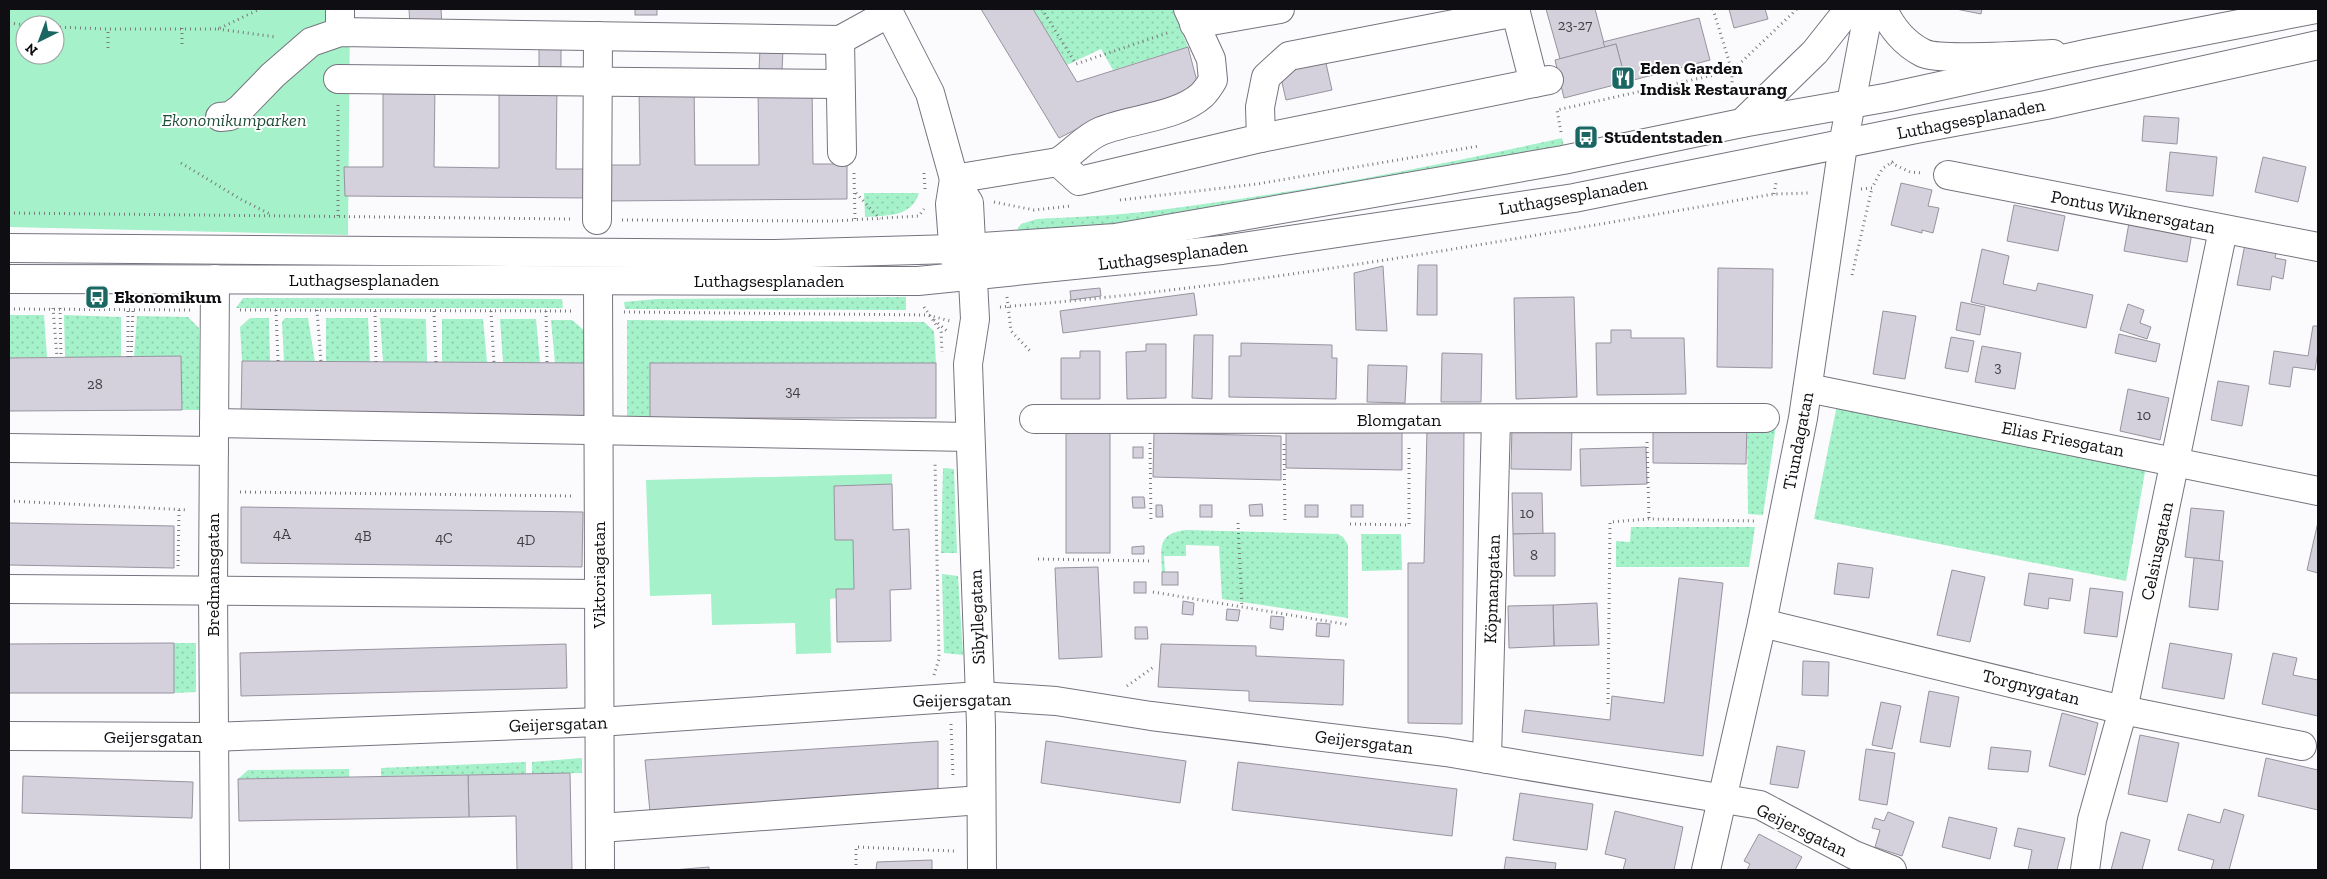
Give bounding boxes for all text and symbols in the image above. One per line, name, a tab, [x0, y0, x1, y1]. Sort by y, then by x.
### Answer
north arrow	[15, 15, 65, 65]
house number: 23-27	[1558, 16, 1592, 34]
text: N	[22, 39, 41, 59]
place label: Eden Garden Indisk Restaurang	[1640, 57, 1787, 100]
restaurant icon: Eden Garden Indisk Restaurang	[1610, 65, 1636, 91]
street label: Luthagsesplanaden	[1895, 94, 2048, 144]
park label: Ekonomikumparken	[162, 109, 306, 131]
bus stop icon: Studentstaden	[1573, 124, 1599, 150]
place label: Studentstaden	[1604, 126, 1723, 148]
street label: Luthagsesplanaden	[1497, 172, 1650, 220]
street label: Pontus Wiknersgatan	[2049, 185, 2218, 239]
street label: Luthagsesplanaden	[1097, 235, 1250, 275]
street label: Luthagsesplanaden	[289, 269, 440, 291]
street label: Luthagsesplanaden	[694, 270, 845, 292]
bus stop icon: Ekonomikum	[84, 284, 110, 310]
place label: Ekonomikum	[114, 286, 222, 308]
house number: 3	[1994, 358, 2002, 376]
house number: 28	[87, 375, 103, 393]
house number: 34	[785, 382, 801, 400]
street label: Tiundagatan	[1778, 389, 1818, 492]
house number: 10	[2137, 406, 2151, 424]
street label: Blomgatan	[1357, 409, 1442, 431]
street label: Elias Friesgatan	[2000, 416, 2127, 462]
street label: Celsiusgatan	[2136, 499, 2178, 602]
house number: 10	[1520, 504, 1534, 522]
street label: Bredmansgatan	[202, 513, 224, 637]
street label: Viktoriagatan	[588, 521, 610, 630]
house number: 4A	[273, 525, 291, 543]
house number: 4B	[354, 527, 372, 545]
house number: 4C	[435, 529, 453, 547]
house number: 4D	[517, 531, 535, 549]
street label: Köpmangatan	[1479, 533, 1505, 644]
house number: 8	[1530, 546, 1538, 564]
street label: Sibyllegatan	[964, 568, 990, 665]
street label: Torgnygatan	[1980, 664, 2083, 710]
street label: Geijersgatan	[913, 688, 1012, 712]
street label: Geijersgatan	[508, 711, 608, 737]
street label: Geijersgatan	[1314, 725, 1415, 759]
street label: Geijersgatan	[104, 726, 203, 748]
street label: Geijersgatan	[1753, 798, 1852, 862]

